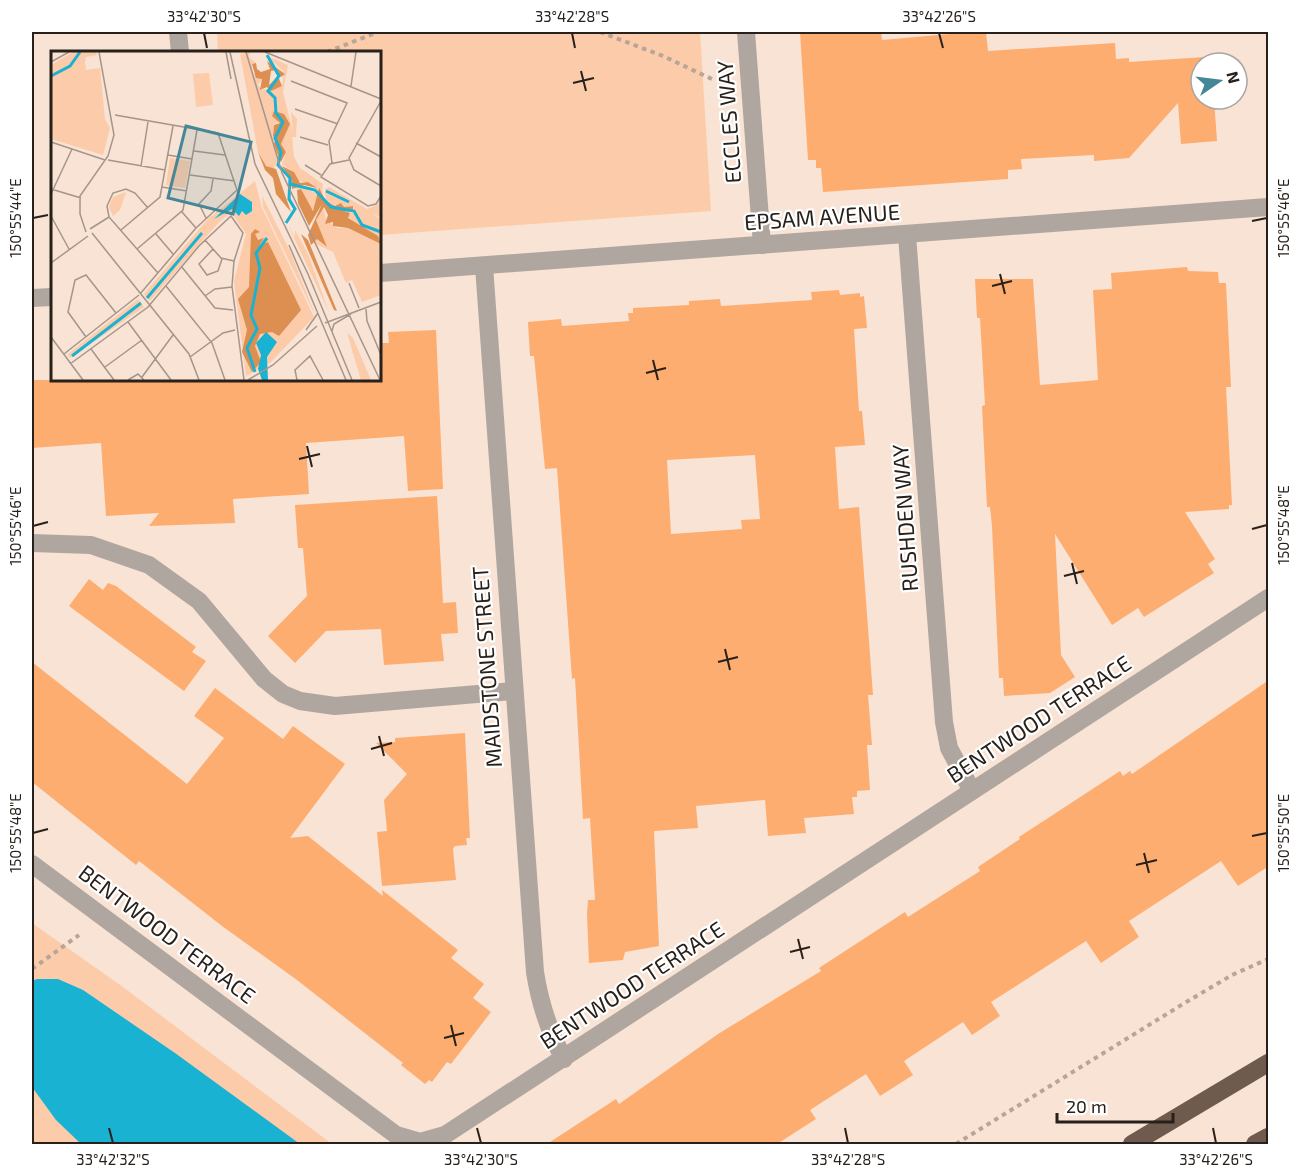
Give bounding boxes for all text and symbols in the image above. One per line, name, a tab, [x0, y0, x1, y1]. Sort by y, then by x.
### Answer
text: 33°42'30"S	[167, 7, 241, 25]
text: 33°42'28"S	[535, 7, 609, 25]
text: 33°42'26"S	[902, 7, 976, 25]
inset map	[51, 51, 381, 381]
north arrow	[1189, 51, 1249, 111]
street label: ECCLES WAY	[711, 59, 745, 184]
text: N	[1223, 69, 1245, 85]
text: 150°55'44"E	[6, 178, 24, 258]
text: 150°55'46"E	[1274, 179, 1292, 257]
street label: EPSAM AVENUE	[743, 198, 901, 234]
street label: RUSHDEN WAY	[886, 443, 922, 593]
text: 150°55'48"E	[1274, 485, 1292, 565]
text: 150°55'46"E	[6, 487, 24, 565]
street label: MAIDSTONE STREET	[466, 565, 506, 769]
street label: BENTWOOD TERRACE	[942, 649, 1135, 787]
text: 150°55'48"E	[6, 793, 24, 873]
text: 150°55'50"E	[1274, 794, 1292, 872]
street label: BENTWOOD TERRACE	[74, 858, 261, 1008]
street label: BENTWOOD TERRACE	[535, 915, 728, 1053]
scale bar	[1057, 1086, 1172, 1124]
text: 20 m	[1066, 1095, 1107, 1117]
text: 33°42'32"S	[76, 1150, 150, 1168]
text: 33°42'30"S	[444, 1150, 518, 1168]
text: 33°42'28"S	[811, 1150, 885, 1168]
text: 33°42'26"S	[1179, 1150, 1253, 1168]

